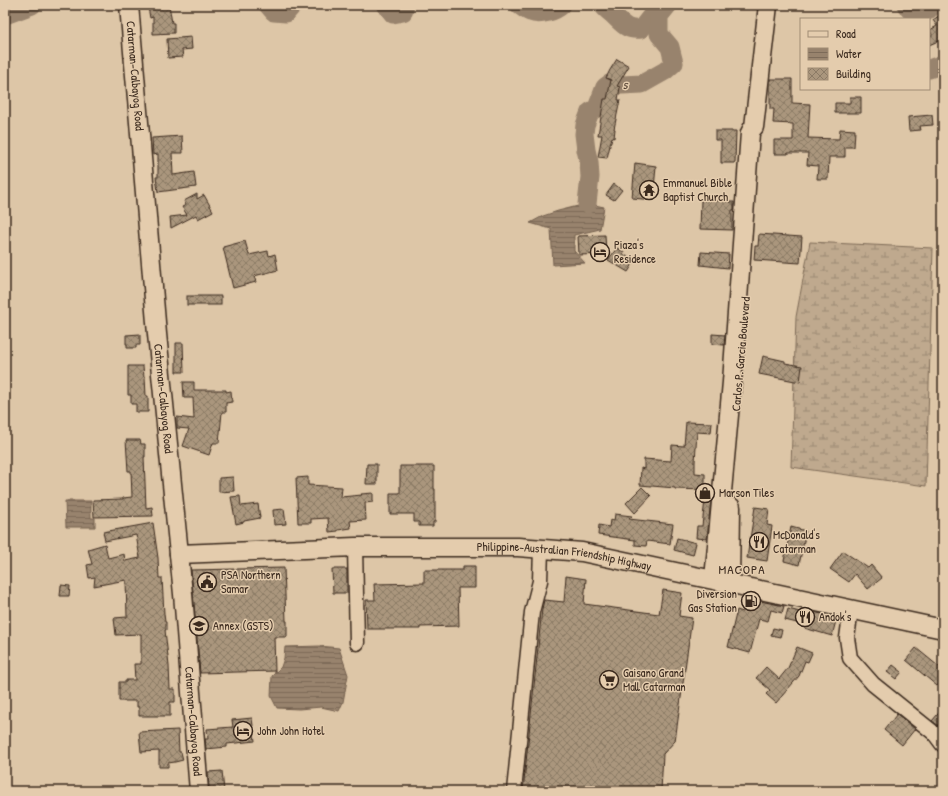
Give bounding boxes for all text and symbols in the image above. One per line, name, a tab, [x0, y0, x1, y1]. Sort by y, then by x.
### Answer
legend	[800, 18, 930, 90]
street label: Catarman-Calbayog Road	[122, 20, 149, 131]
text: Road	[836, 25, 856, 42]
text: Water	[836, 45, 862, 62]
text: Building	[836, 65, 871, 82]
water label: s	[622, 75, 628, 93]
place label: Emmanuel Bible Baptist Church	[663, 174, 732, 205]
temple icon: Emmanuel Bible Baptist Church	[638, 179, 660, 201]
place label: Piaza's Residence	[614, 236, 656, 267]
hotel icon: Piaza's Residence	[589, 241, 611, 263]
street label: Carlos P. Garcia Boulevard	[727, 296, 754, 412]
street label: Catarman-Calbayog Road	[150, 343, 178, 454]
shop icon: Marson Tiles	[694, 482, 716, 504]
place label: Marson Tiles	[719, 484, 774, 501]
place label: McDonald's Catarman	[773, 526, 820, 557]
restaurant icon: McDonald's Catarman	[748, 531, 770, 553]
street label: Philippine-Australian Friendship Highway	[477, 538, 653, 575]
district label: MACOPA	[718, 560, 766, 578]
place label: PSA Northern Samar	[221, 566, 281, 597]
public building icon: PSA Northern Samar	[196, 571, 218, 593]
place label: Diversion Gas Station	[688, 585, 737, 616]
fuel station icon: Diversion Gas Station	[740, 590, 762, 612]
restaurant icon: Andok's	[794, 606, 816, 628]
place label: Andok's	[819, 608, 852, 625]
school or university icon: Annex (GSTS)	[188, 615, 210, 637]
place label: Annex (GSTS)	[213, 617, 273, 634]
place label: Gaisano Grand Mall Catarman	[623, 664, 686, 695]
street label: Catarman-Calbayog Road	[181, 666, 207, 777]
supermarket icon: Gaisano Grand Mall Catarman	[598, 669, 620, 691]
hotel icon: John John Hotel	[232, 720, 254, 742]
place label: John John Hotel	[257, 722, 325, 739]

